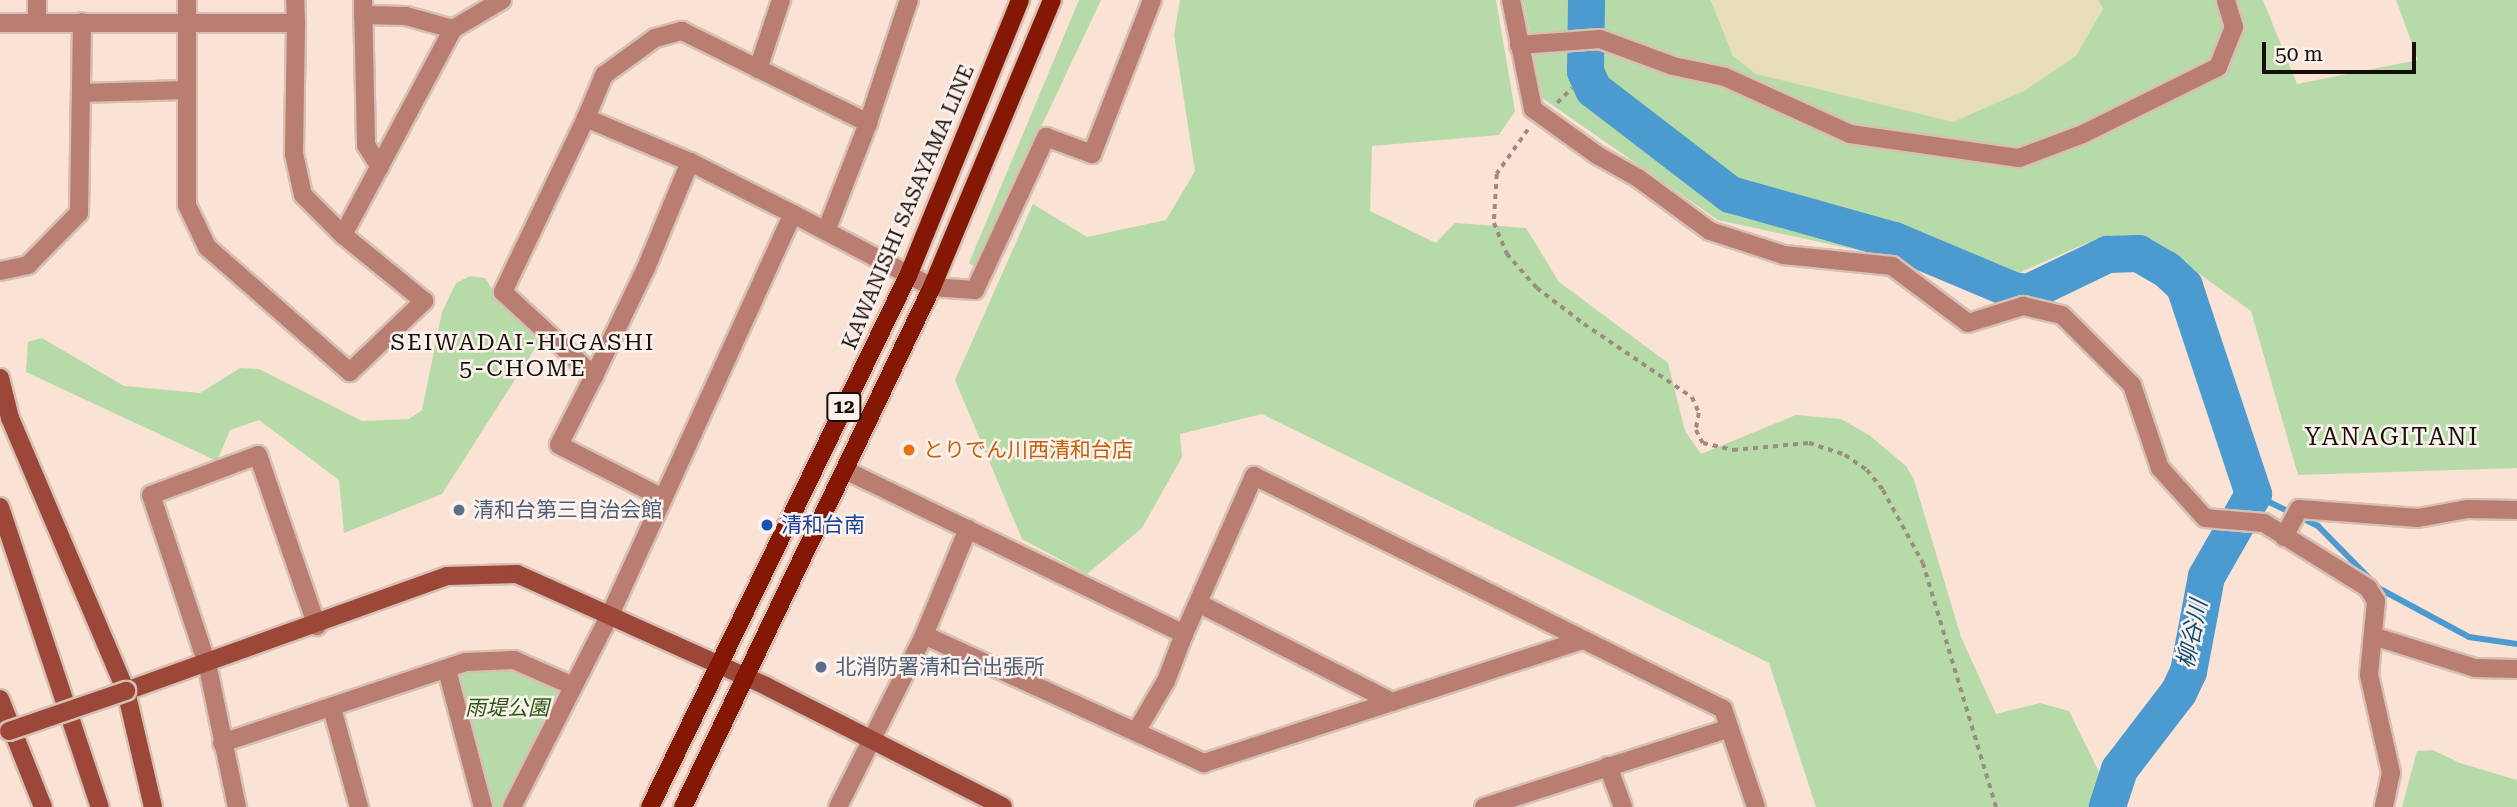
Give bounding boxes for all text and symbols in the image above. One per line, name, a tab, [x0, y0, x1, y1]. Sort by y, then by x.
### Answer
scale bar	[2265, 28, 2419, 72]
text: 50 m	[2275, 42, 2323, 66]
street label: KAWANISHI SASAYAMA LINE	[836, 61, 980, 353]
district label: SEIWADAI-HIGASHI 5-CHOME	[393, 329, 653, 383]
road number: 12	[825, 392, 863, 422]
district label: YANAGITANI	[2306, 424, 2478, 452]
place label: とりでん川西清和台店	[923, 437, 1133, 463]
marker: とりでん川西清和台店	[901, 442, 917, 458]
place label: 清和台第三自治会館	[473, 497, 662, 523]
marker: 清和台第三自治会館	[451, 502, 467, 518]
place label: 清和台南	[781, 512, 865, 538]
marker: 清和台南	[759, 517, 775, 533]
water label: 柳谷川	[2172, 597, 2214, 671]
place label: 北消防署清和台出張所	[835, 654, 1045, 680]
marker: 北消防署清和台出張所	[813, 659, 829, 675]
park label: 雨堤公園	[465, 695, 549, 721]

